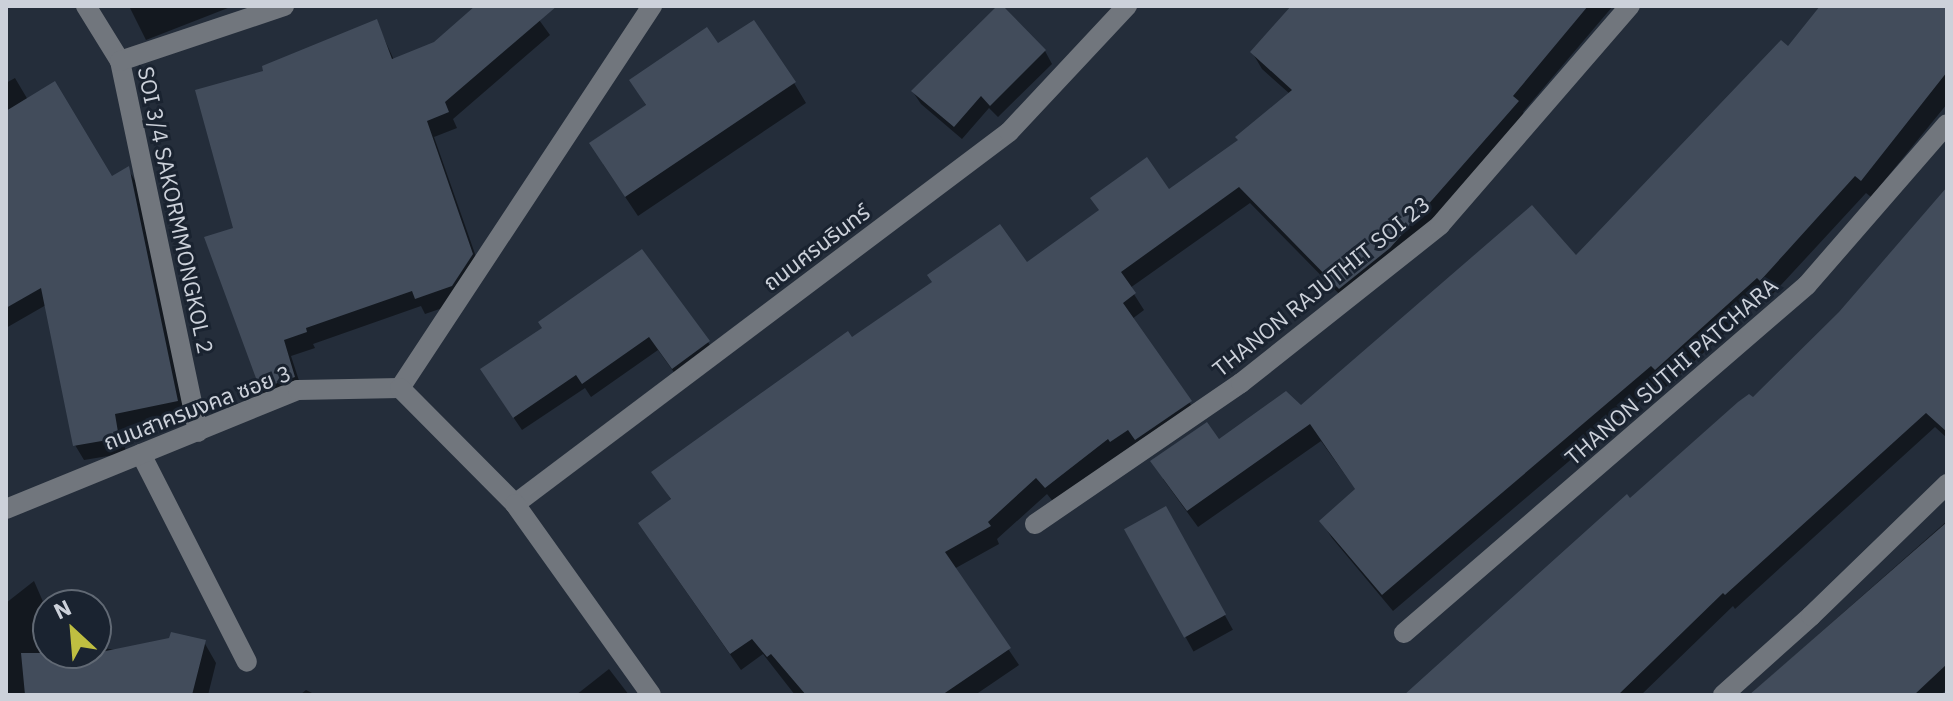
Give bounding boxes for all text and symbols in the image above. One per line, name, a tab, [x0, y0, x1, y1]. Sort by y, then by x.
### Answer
street label: SOI 3/4 SAKORMMONGKOL 2	[133, 64, 219, 356]
street label: THANON RAJUTHIT SOI 23	[1207, 190, 1435, 382]
street label: ถนนศรนรินทร์	[757, 198, 875, 296]
street label: THANON SUTHI PATCHARA	[1559, 272, 1783, 470]
street label: ถนนสาครมงคล ซอย 3	[99, 359, 295, 455]
north arrow	[32, 589, 112, 669]
text: N	[49, 592, 76, 625]

